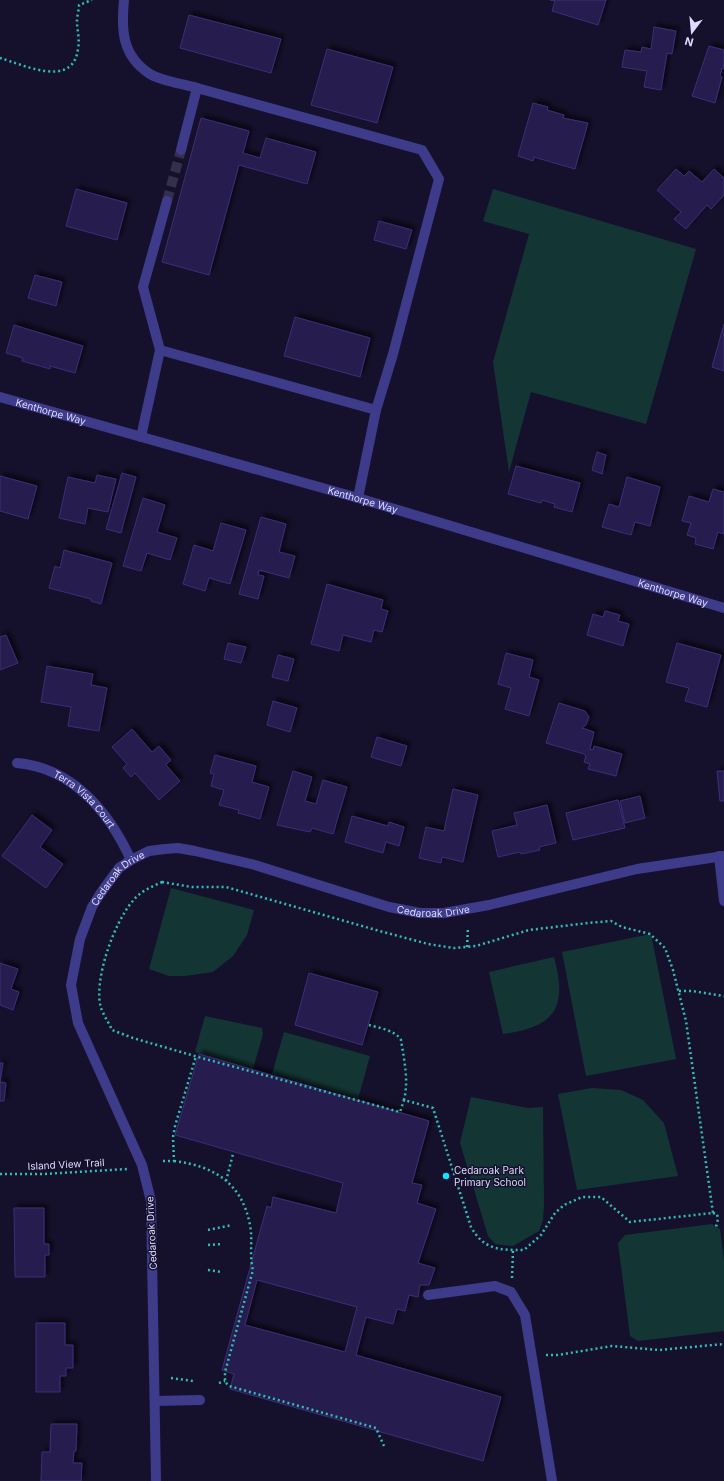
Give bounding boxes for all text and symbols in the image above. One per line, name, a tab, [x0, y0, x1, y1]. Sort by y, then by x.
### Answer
north arrow	[672, 12, 712, 52]
text: N	[683, 34, 695, 49]
street label: Kenthorpe Way	[15, 396, 88, 427]
street label: Kenthorpe Way	[326, 484, 400, 516]
street label: Kenthorpe Way	[637, 577, 710, 609]
street label: Terra Vista Court	[52, 768, 118, 831]
street label: Cedaroak Drive	[88, 848, 147, 908]
street label: Cedaroak Drive	[396, 903, 471, 919]
street label: Island View Trail	[27, 1156, 105, 1172]
place label: Cedaroak Park Primary School	[454, 1164, 526, 1188]
marker: Cedaroak Park Primary School	[441, 1171, 451, 1181]
street label: Cedaroak Drive	[143, 1196, 159, 1270]

